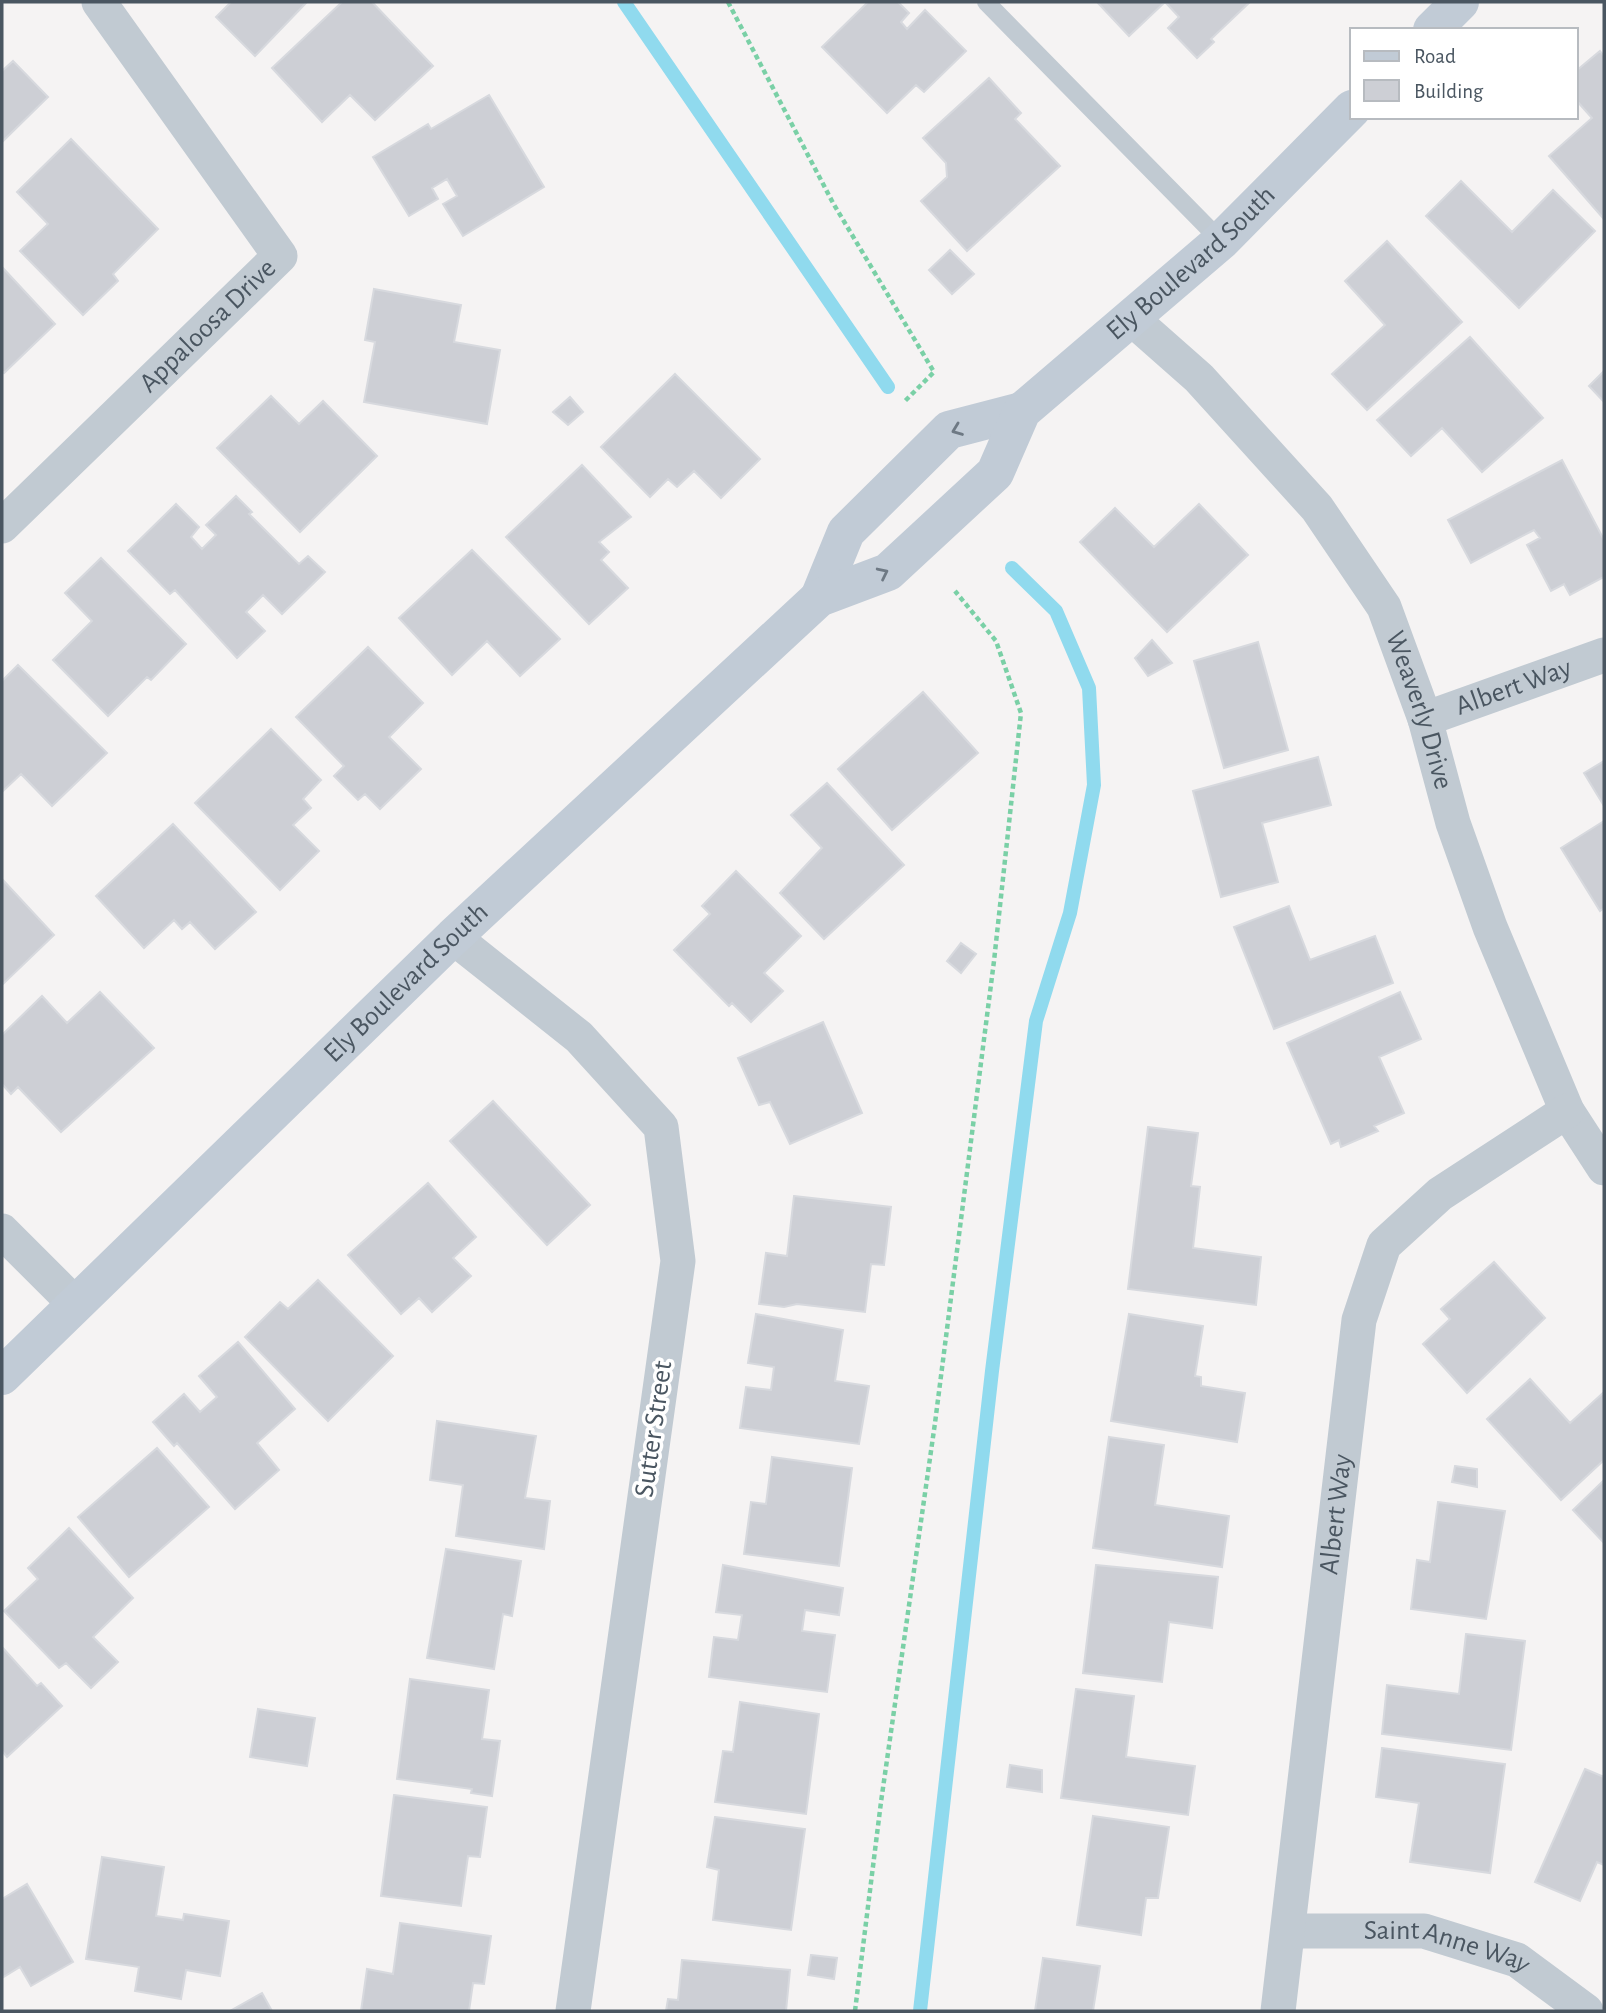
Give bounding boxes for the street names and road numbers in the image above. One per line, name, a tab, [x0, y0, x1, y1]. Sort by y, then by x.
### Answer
street label: Ely Boulevard South	[1102, 181, 1281, 346]
street label: Appaloosa Drive	[134, 254, 281, 398]
street label: Weaverly Drive	[1380, 628, 1457, 792]
street label: Albert Way	[1452, 654, 1575, 721]
street label: Ely Boulevard South	[319, 898, 494, 1068]
street label: Sutter Street	[631, 1359, 677, 1499]
street label: Albert Way	[1315, 1453, 1357, 1576]
street label: Saint Anne Way	[1364, 1917, 1536, 1979]

